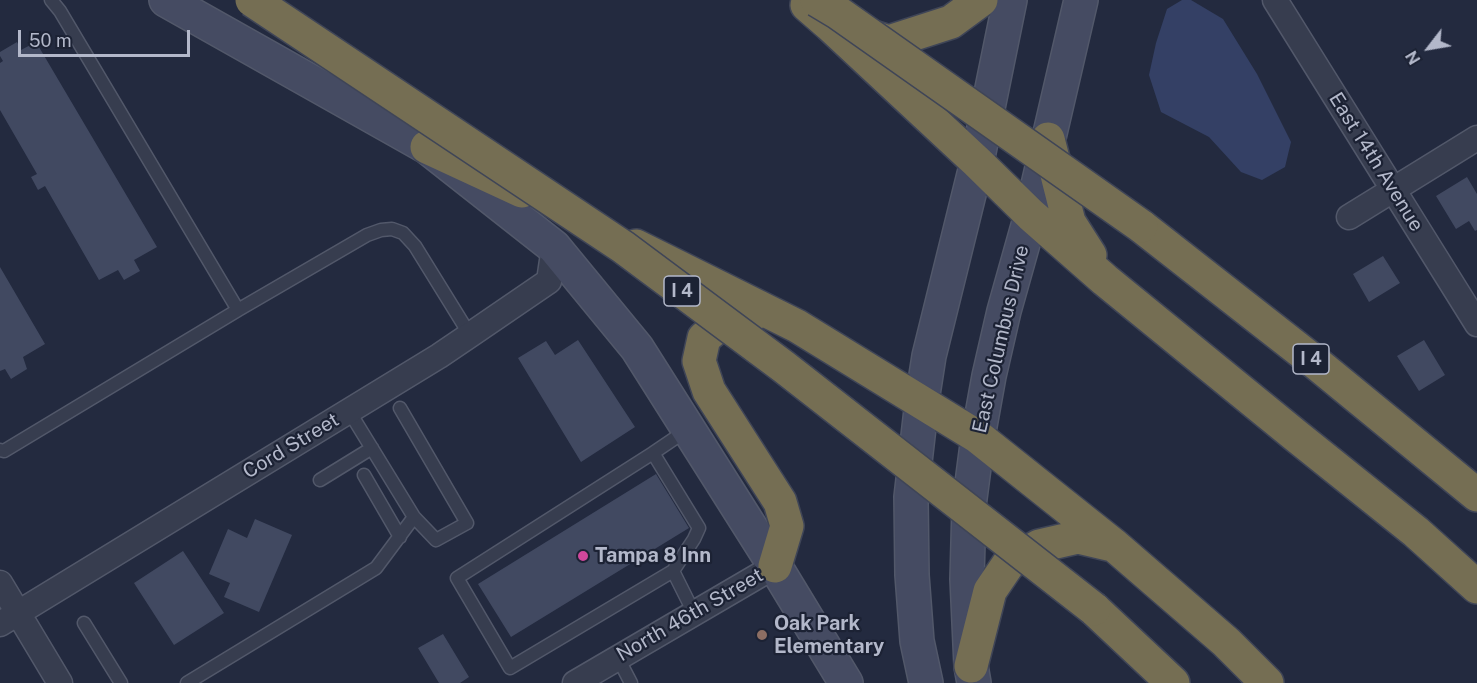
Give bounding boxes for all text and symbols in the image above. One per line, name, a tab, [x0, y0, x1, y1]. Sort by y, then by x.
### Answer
scale bar	[21, 18, 194, 56]
north arrow	[1399, 18, 1459, 78]
text: 50 m	[29, 30, 72, 51]
text: N	[1402, 47, 1425, 68]
street label: East 14th Avenue	[1324, 88, 1428, 236]
street label: East Columbus Drive	[968, 243, 1034, 435]
road number: I 4	[664, 276, 700, 306]
road number: I 4	[1293, 344, 1329, 374]
street label: Cord Street	[239, 408, 343, 484]
place label: Tampa 8 Inn	[595, 544, 711, 568]
marker: Tampa 8 Inn	[576, 549, 590, 563]
street label: North 46th Street	[612, 563, 768, 667]
place label: Oak Park Elementary	[774, 612, 884, 659]
marker: Oak Park Elementary	[755, 628, 769, 642]

